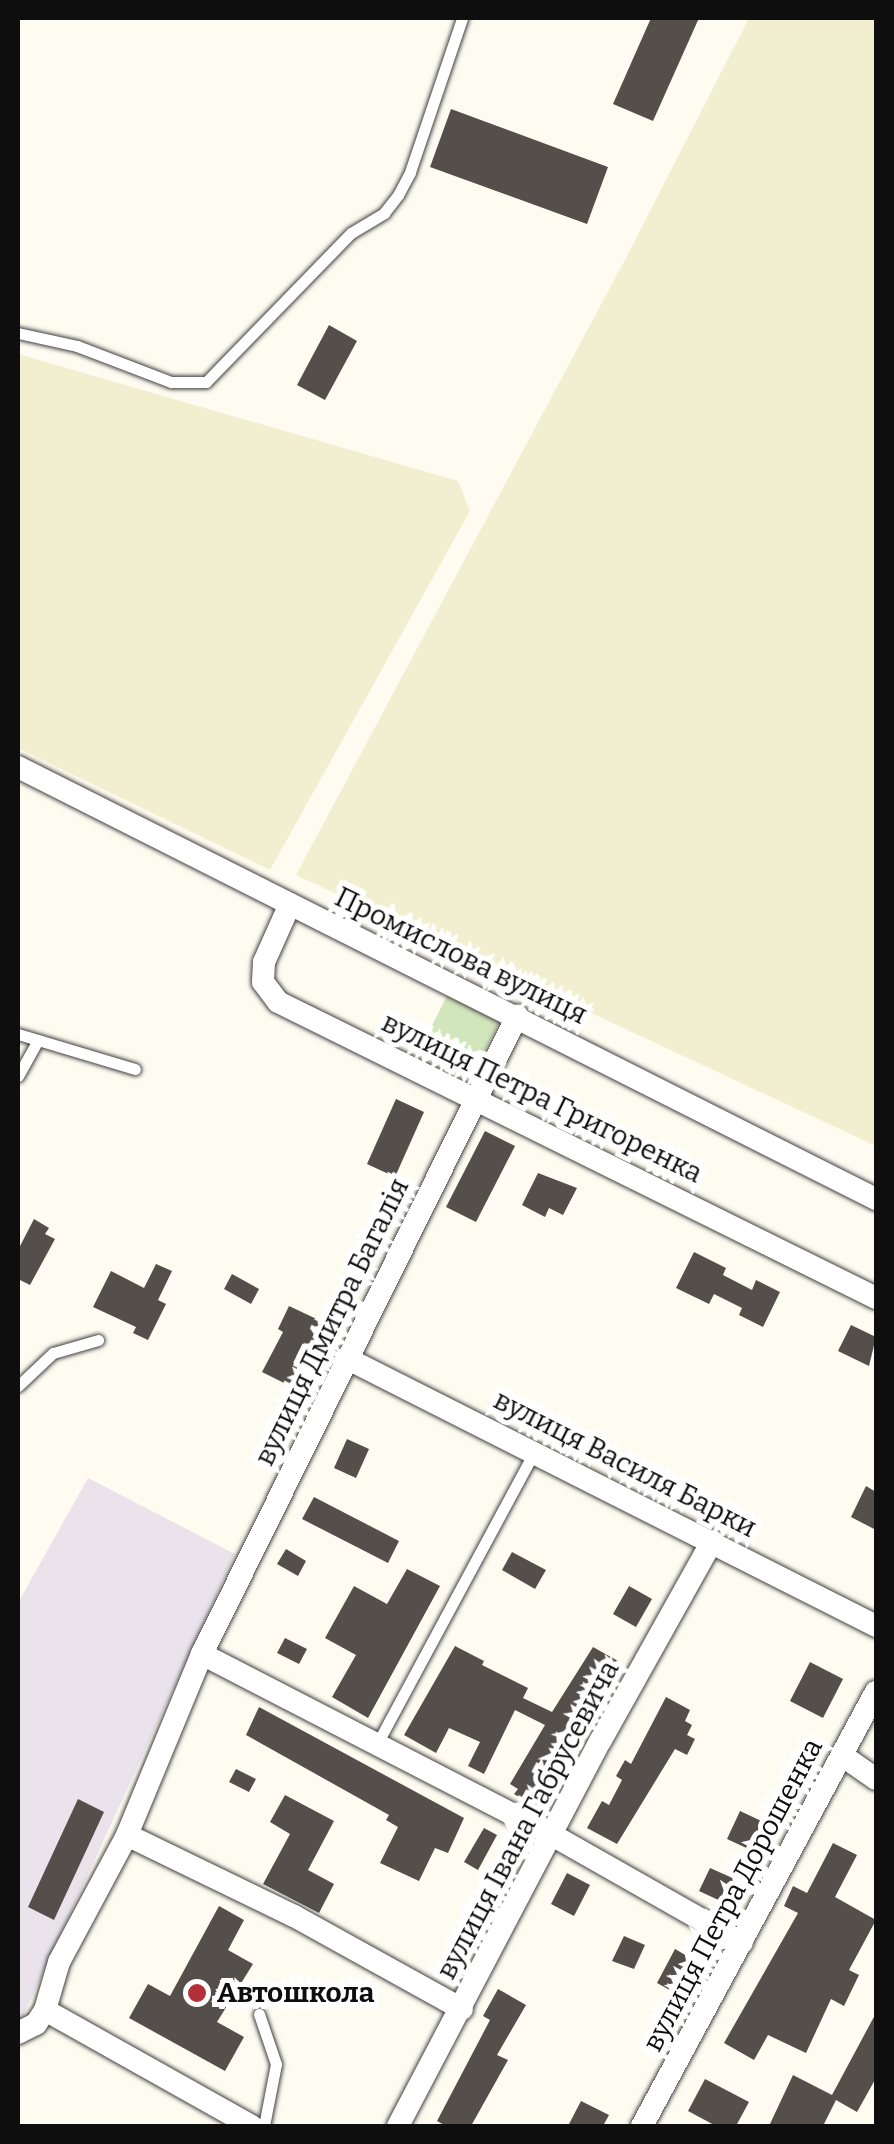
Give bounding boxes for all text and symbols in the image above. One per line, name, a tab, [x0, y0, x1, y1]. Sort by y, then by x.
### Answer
street label: Промислова вулиця	[329, 880, 593, 1032]
street label: вулиця Петра Григоренка	[376, 1006, 708, 1190]
street label: вулиця Дмитра Багалія	[248, 1173, 416, 1471]
street label: вулиця Василя Барки	[488, 1383, 762, 1545]
street label: вулиця Івана Габрусевича	[430, 1655, 626, 1985]
street label: вулиця Петра Дорошенка	[636, 1733, 830, 2057]
place label: Автошкола	[217, 1976, 374, 2010]
marker: Автошкола	[186, 1982, 208, 2004]

